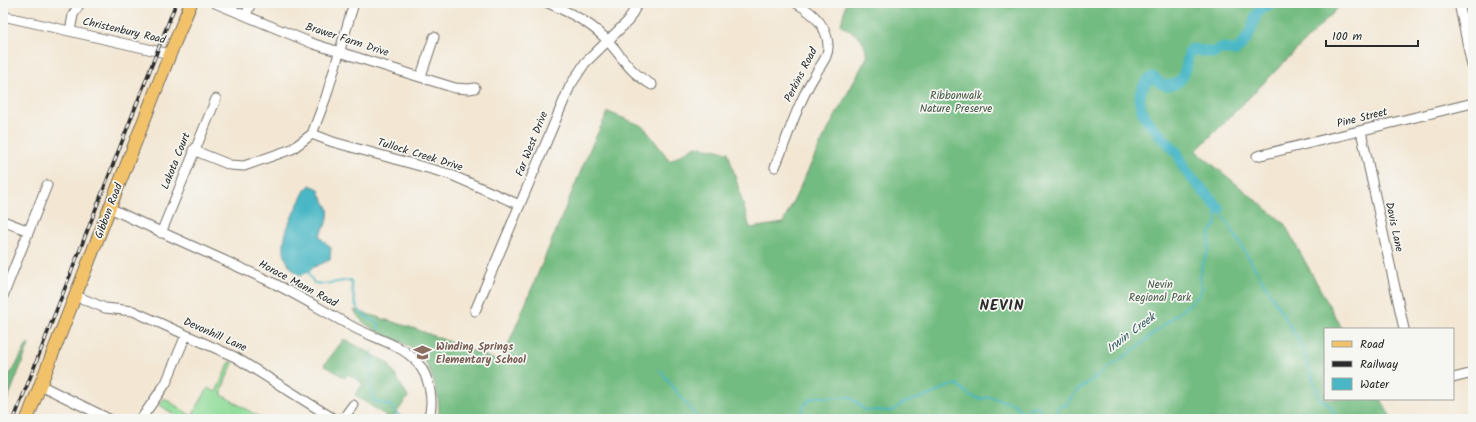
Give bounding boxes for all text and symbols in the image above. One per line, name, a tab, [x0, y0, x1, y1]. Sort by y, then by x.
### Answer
street label: Christenbury Road	[81, 13, 168, 49]
street label: Brawer Farm Drive	[303, 18, 391, 62]
scale bar	[1326, 22, 1418, 48]
text: 100 m	[1332, 27, 1363, 46]
street label: Perkins Road	[780, 44, 823, 106]
park label: Ribbonwalk Nature Preserve	[920, 87, 992, 118]
street label: Pine Street	[1335, 103, 1390, 133]
street label: Far West Drive	[511, 109, 553, 179]
street label: Lakota Court	[156, 129, 196, 192]
street label: Tullock Creek Drive	[375, 133, 465, 177]
street label: Gibbon Road	[90, 180, 128, 241]
street label: Davis Lane	[1380, 200, 1408, 254]
street label: Horace Mann Road	[255, 256, 341, 313]
park label: Nevin Regional Park	[1129, 276, 1192, 307]
district label: NEVIN	[980, 294, 1024, 318]
water label: Irwin Creek	[1102, 307, 1162, 358]
street label: Devonhill Lane	[180, 313, 250, 357]
legend	[1324, 328, 1454, 400]
text: Road	[1360, 335, 1385, 354]
place label: Winding Springs Elementary School	[436, 338, 526, 369]
school or university icon: Winding Springs Elementary School	[413, 343, 433, 363]
text: Railway	[1360, 355, 1398, 374]
text: Water	[1360, 375, 1390, 394]

